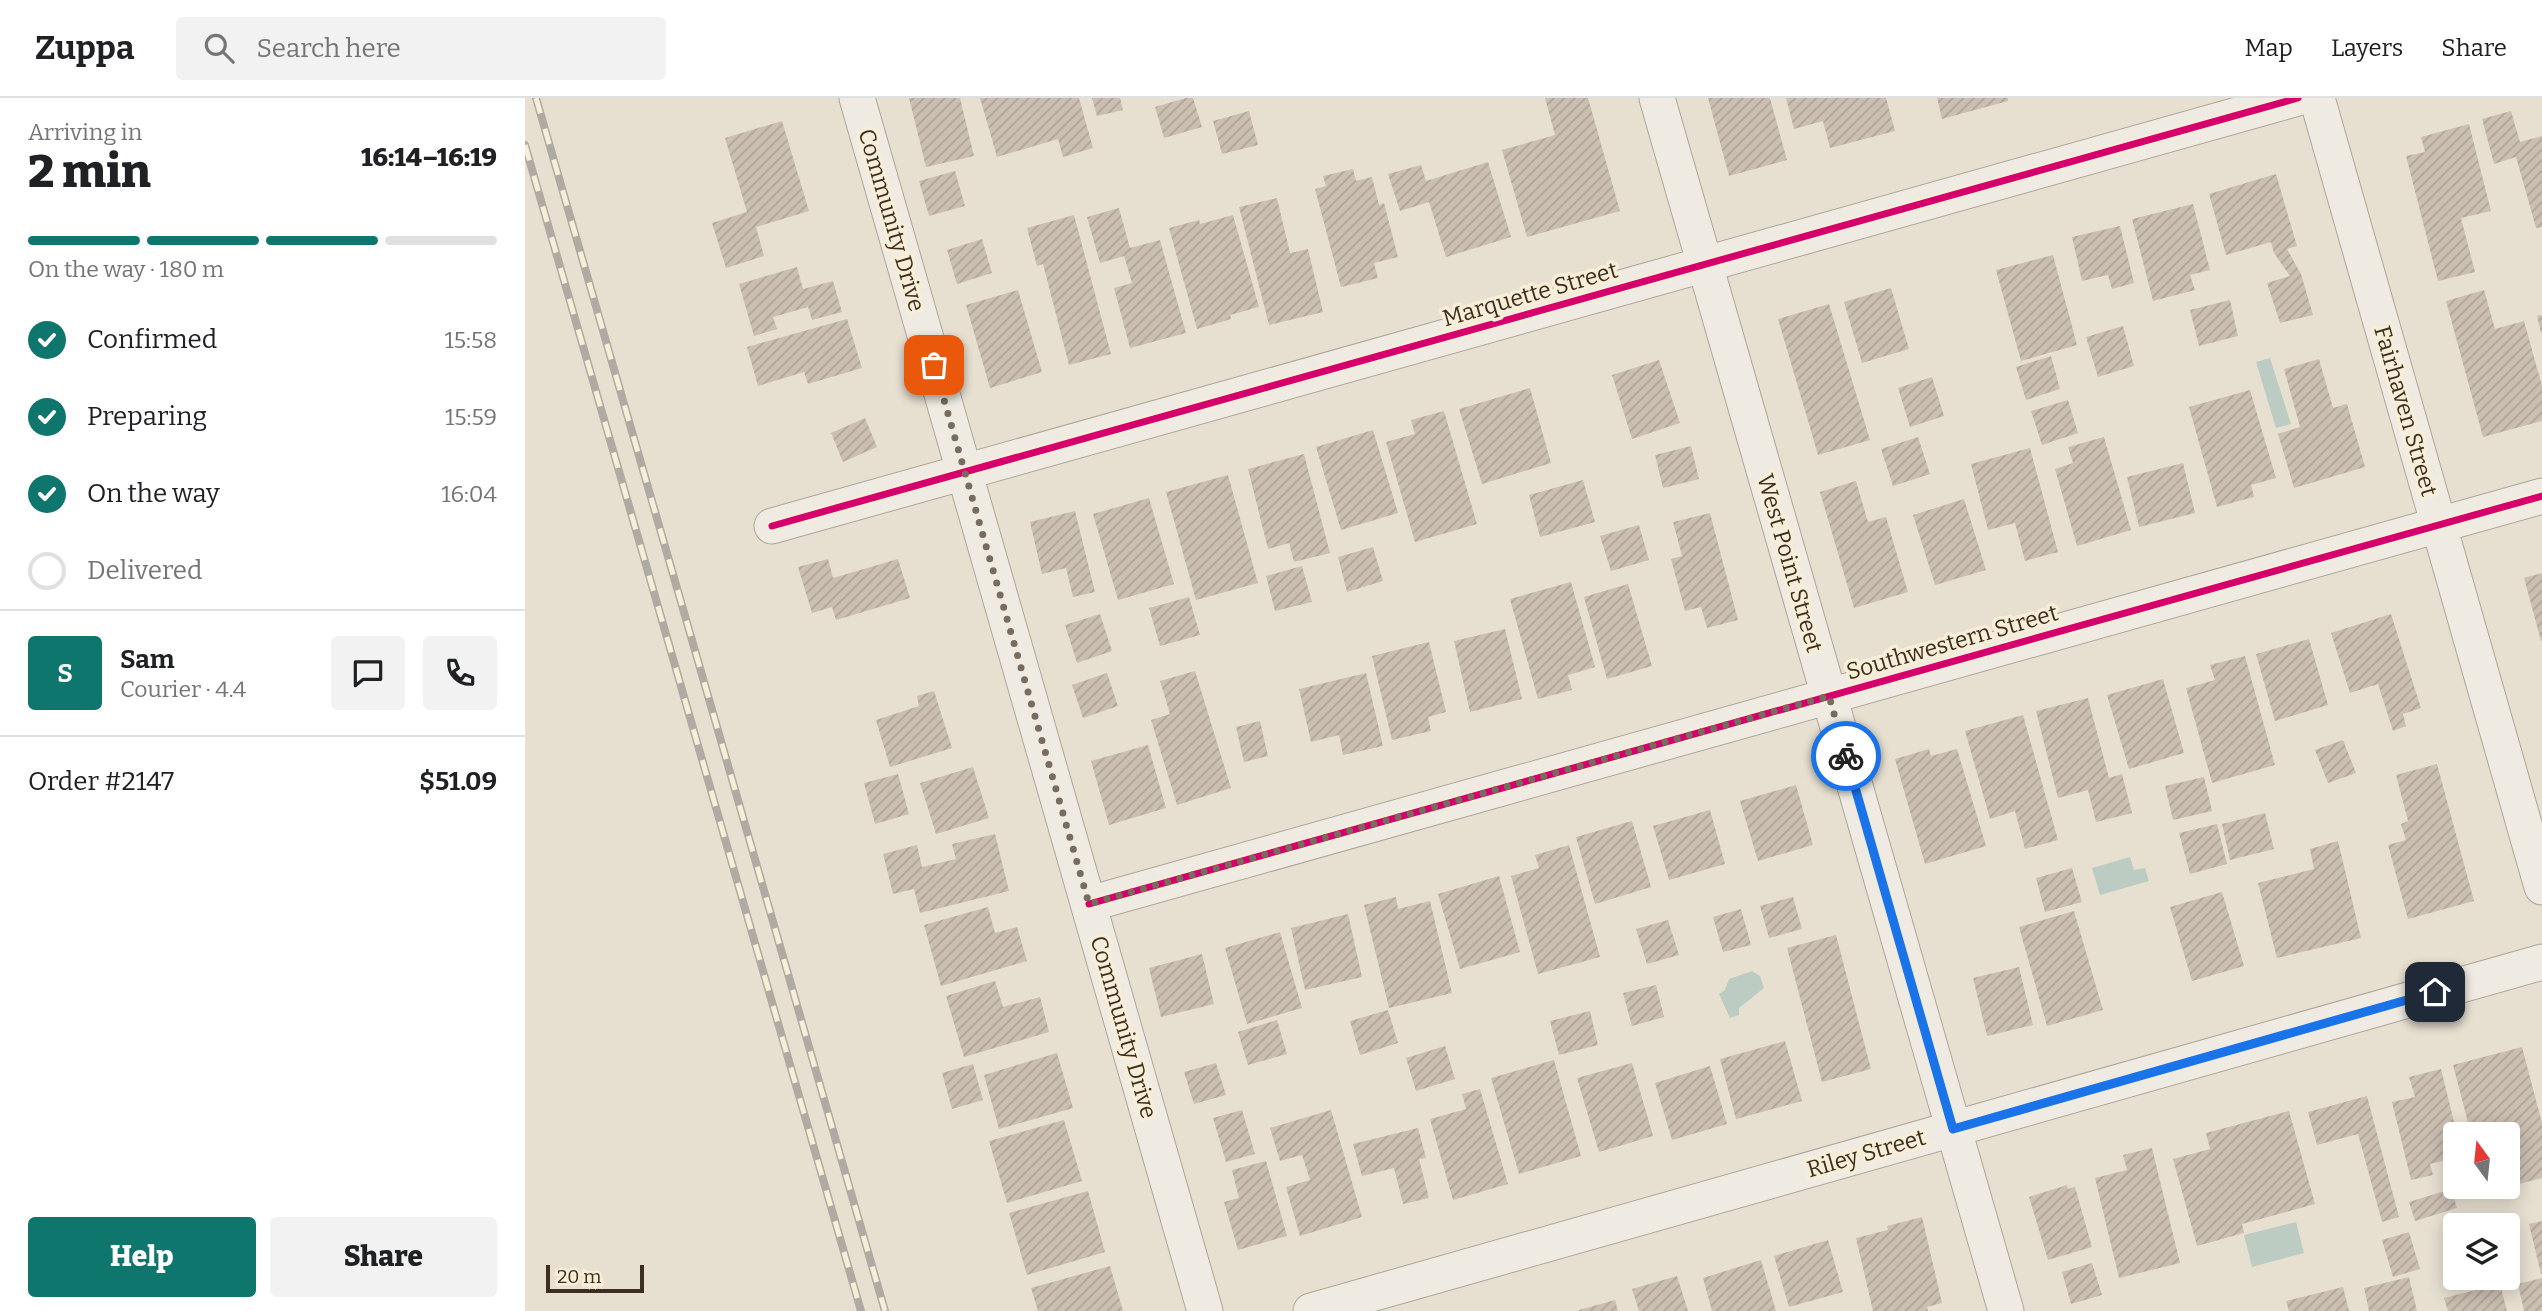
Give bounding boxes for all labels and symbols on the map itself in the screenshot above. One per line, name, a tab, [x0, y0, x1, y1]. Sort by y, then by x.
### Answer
street label: Community Drive	[853, 126, 931, 314]
street label: Marquette Street	[1439, 256, 1621, 332]
street label: Fairhaven Street	[2368, 322, 2444, 500]
pin	[904, 335, 964, 395]
street label: West Point Street	[1751, 471, 1829, 655]
street label: Southwestern Street	[1843, 598, 2061, 686]
courier	[1811, 721, 1881, 791]
street label: Community Drive	[1085, 933, 1163, 1121]
pin	[2405, 962, 2465, 1022]
north arrow	[2443, 1122, 2520, 1199]
street label: Riley Street	[1803, 1123, 1929, 1183]
scale bar	[546, 1262, 644, 1294]

